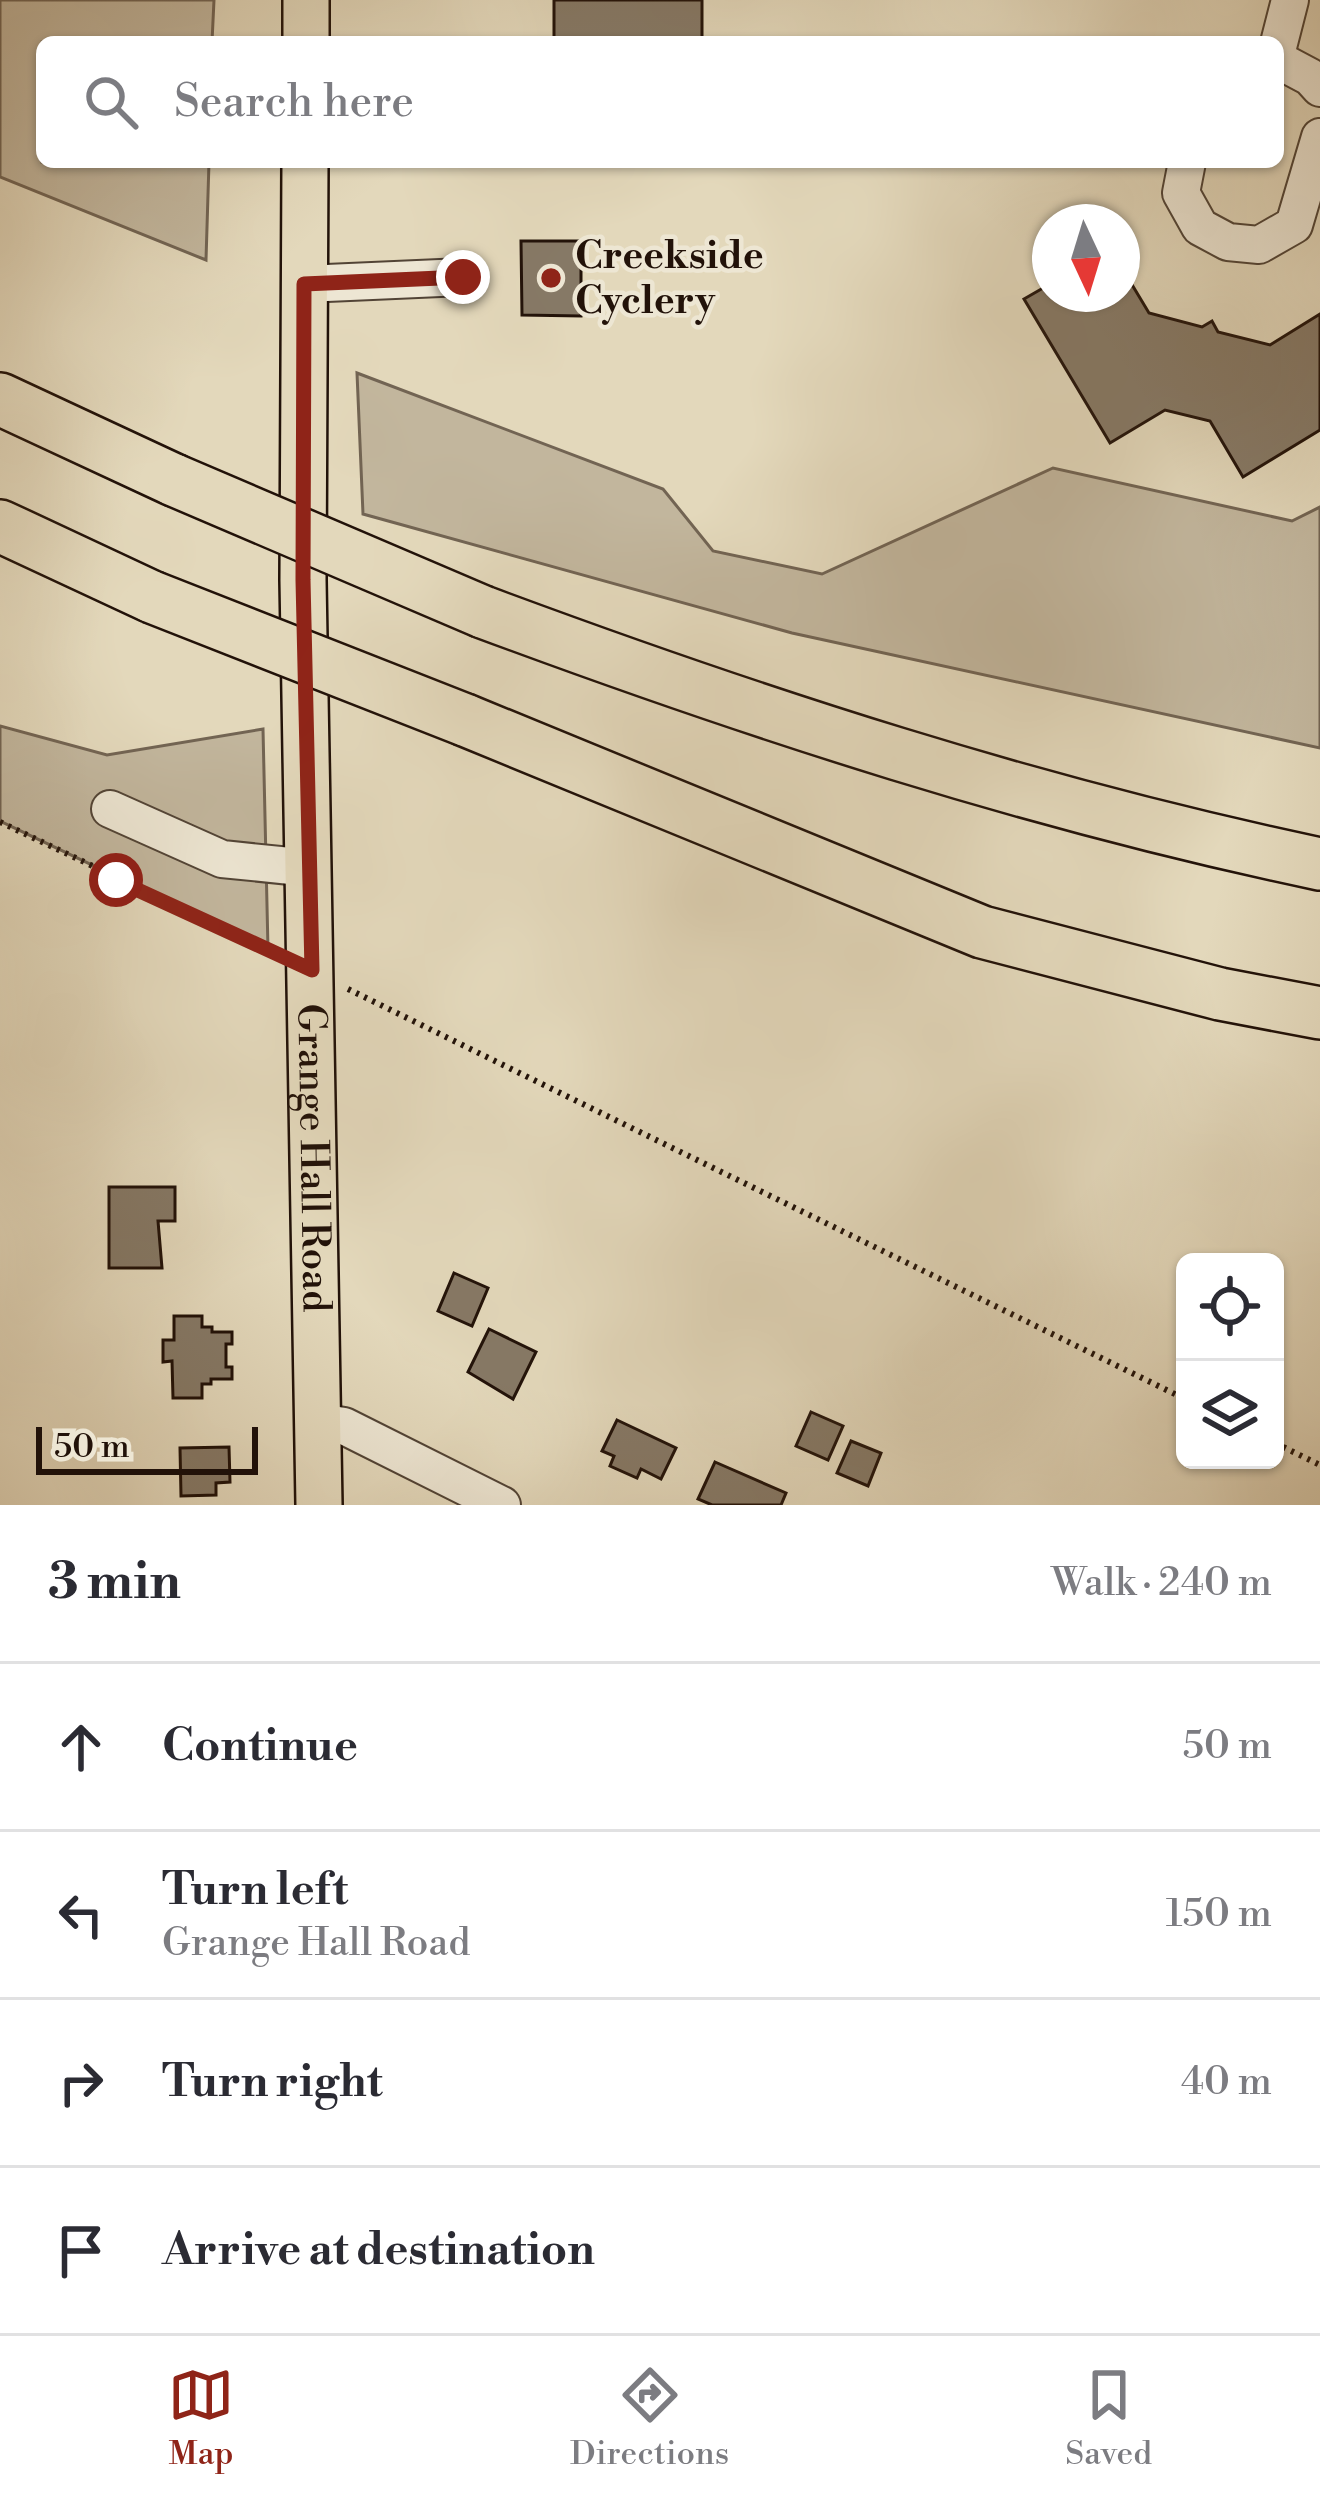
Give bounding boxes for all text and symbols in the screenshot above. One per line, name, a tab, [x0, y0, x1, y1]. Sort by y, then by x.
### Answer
search box	[36, 36, 1284, 168]
icon: search	[78, 69, 144, 135]
text: Search here	[174, 74, 414, 131]
north arrow	[1032, 204, 1140, 312]
place label: Creekside Cyclery	[575, 232, 764, 326]
route end	[436, 250, 490, 304]
marker: Creekside Cyclery	[538, 265, 564, 291]
route start	[89, 853, 143, 907]
street label: Grange Hall Road	[286, 1003, 340, 1313]
map controls	[1176, 1253, 1284, 1469]
button: locate	[1176, 1253, 1284, 1361]
button: layers	[1176, 1361, 1284, 1469]
scale bar	[36, 1421, 258, 1474]
text: 50 m	[54, 1427, 130, 1468]
text: 3 min	[48, 1551, 181, 1615]
text: Walk · 240 m	[1051, 1559, 1272, 1608]
icon: ahead	[48, 1714, 114, 1780]
text: Continue	[162, 1718, 358, 1775]
text: 50 m	[1182, 1722, 1272, 1771]
text: Turn left	[162, 1862, 348, 1919]
icon: left	[48, 1882, 114, 1948]
text: 150 m	[1166, 1890, 1272, 1939]
text: Grange Hall Road	[162, 1919, 470, 1968]
icon: right	[48, 2050, 114, 2116]
text: Turn right	[162, 2054, 383, 2111]
text: 40 m	[1181, 2058, 1272, 2107]
icon: arrive	[48, 2218, 114, 2284]
text: Arrive at destination	[162, 2222, 595, 2279]
tab: Map	[168, 2362, 234, 2475]
tab: Directions	[570, 2362, 729, 2475]
tab: Saved	[1065, 2362, 1152, 2475]

